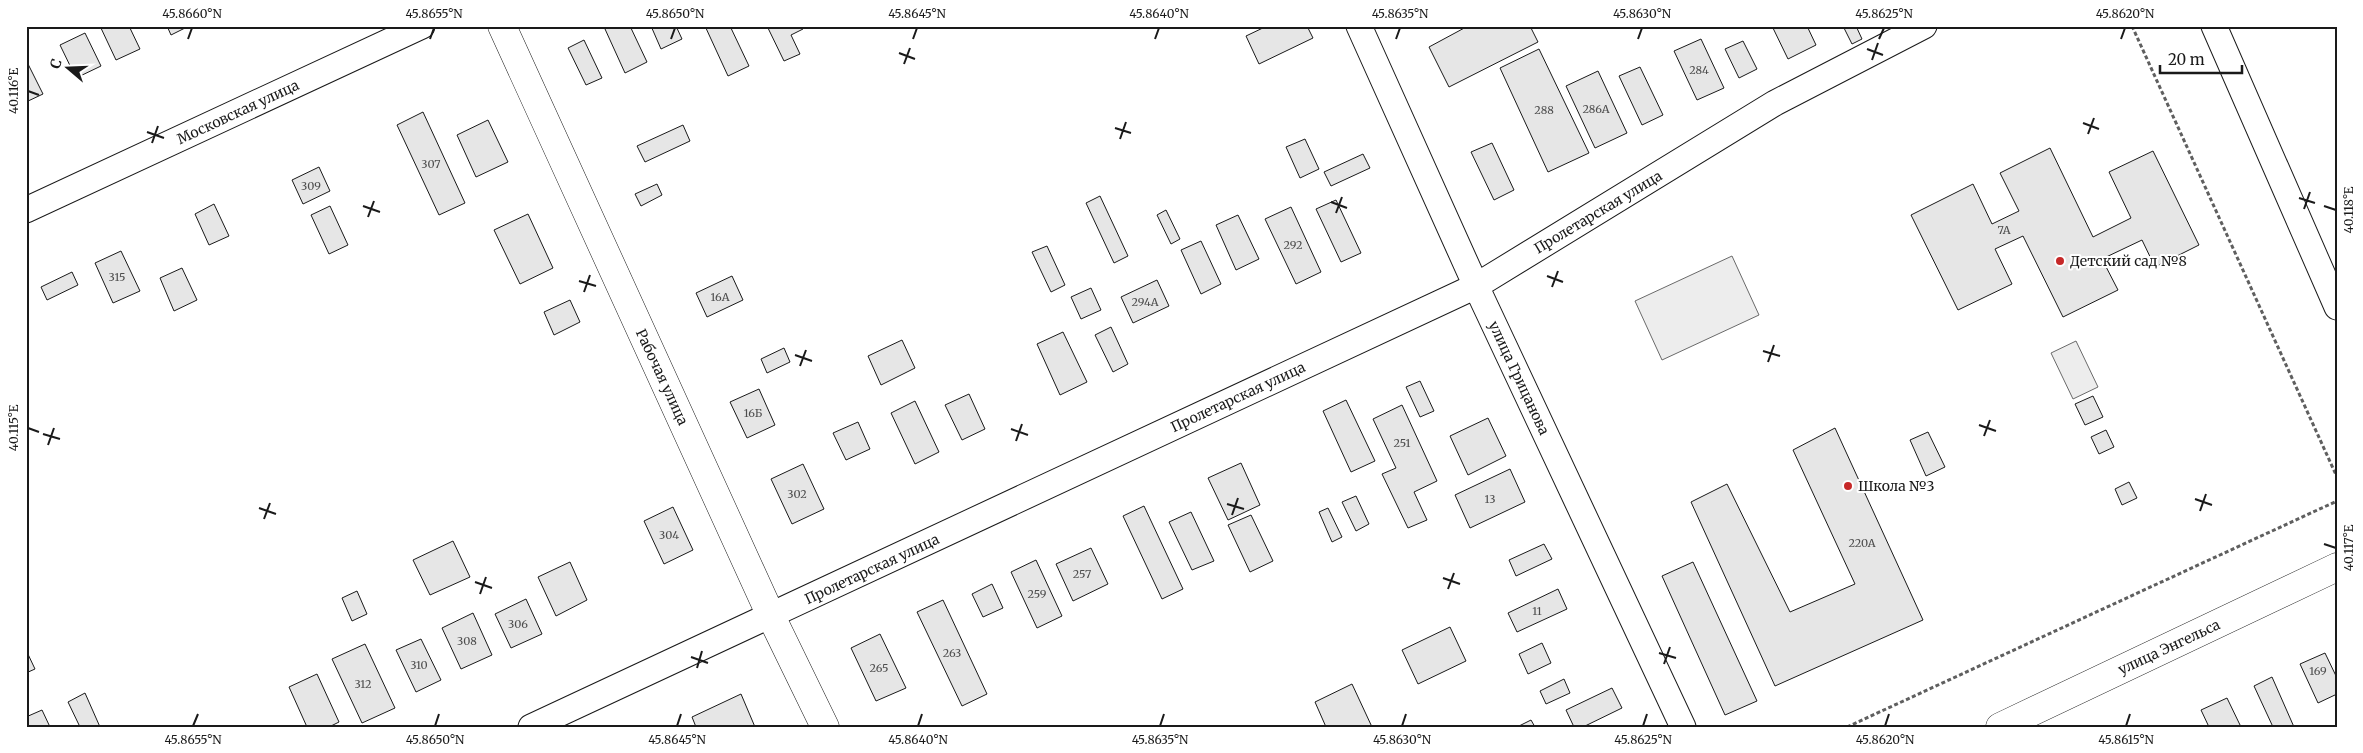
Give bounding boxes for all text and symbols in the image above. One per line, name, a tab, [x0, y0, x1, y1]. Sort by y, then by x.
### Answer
text: 45.8660°N	[162, 6, 222, 21]
text: 45.8655°N	[405, 6, 463, 21]
text: 45.8650°N	[646, 6, 705, 21]
text: 45.8645°N	[888, 6, 946, 21]
text: 45.8640°N	[1129, 6, 1189, 21]
text: 45.8635°N	[1372, 6, 1429, 21]
text: 45.8630°N	[1613, 6, 1672, 21]
text: 45.8625°N	[1855, 6, 1913, 21]
text: 45.8620°N	[2096, 6, 2155, 21]
north arrow	[42, 42, 92, 92]
scale bar	[2160, 42, 2243, 74]
text: 20 m	[2168, 50, 2205, 69]
text: С	[46, 56, 66, 71]
house number: 284	[1689, 63, 1709, 77]
text: 40.116°E	[6, 68, 21, 114]
street label: Московская улица	[174, 76, 302, 148]
house number: 286А	[1582, 102, 1610, 116]
house number: 288	[1534, 103, 1554, 117]
house number: 307	[421, 157, 441, 171]
street label: Пролетарская улица	[1531, 166, 1666, 257]
house number: 309	[301, 179, 321, 193]
text: 40.118°E	[2341, 186, 2356, 233]
house number: 7А	[1998, 223, 2011, 237]
house number: 292	[1283, 238, 1303, 252]
place label: Детский сад №8	[2070, 252, 2187, 270]
marker: Детский сад №8	[2054, 255, 2066, 267]
house number: 315	[109, 270, 125, 284]
house number: 16А	[711, 290, 730, 304]
house number: 294А	[1131, 295, 1159, 309]
street label: улица Грицанова	[1485, 318, 1553, 438]
street label: Рабочая улица	[632, 326, 692, 428]
street label: Пролетарская улица	[1168, 358, 1309, 436]
text: 40.115°E	[6, 404, 21, 451]
house number: 16Б	[744, 406, 763, 420]
house number: 251	[1394, 436, 1411, 450]
place label: Школа №3	[1858, 477, 1935, 495]
marker: Школа №3	[1842, 480, 1854, 492]
house number: 302	[787, 487, 807, 501]
house number: 13	[1485, 492, 1495, 506]
text: 40.117°E	[2341, 524, 2356, 571]
house number: 304	[659, 528, 679, 542]
street label: Пролетарская улица	[802, 530, 943, 608]
house number: 220А	[1848, 536, 1876, 550]
house number: 257	[1073, 567, 1091, 581]
house number: 259	[1028, 587, 1047, 601]
house number: 11	[1532, 604, 1542, 618]
street label: улица Энгельса	[2115, 615, 2223, 678]
house number: 306	[508, 617, 528, 631]
house number: 308	[457, 634, 477, 648]
house number: 263	[943, 646, 961, 660]
house number: 310	[410, 658, 428, 672]
house number: 265	[870, 661, 888, 675]
house number: 169	[2309, 664, 2327, 678]
house number: 312	[354, 677, 372, 691]
text: 45.8655°N	[164, 732, 222, 747]
text: 45.8650°N	[406, 732, 465, 747]
text: 45.8645°N	[648, 732, 706, 747]
text: 45.8640°N	[888, 732, 948, 747]
text: 45.8635°N	[1132, 732, 1189, 747]
text: 45.8630°N	[1373, 732, 1432, 747]
text: 45.8625°N	[1614, 732, 1672, 747]
text: 45.8620°N	[1856, 732, 1915, 747]
text: 45.8615°N	[2098, 732, 2154, 747]

